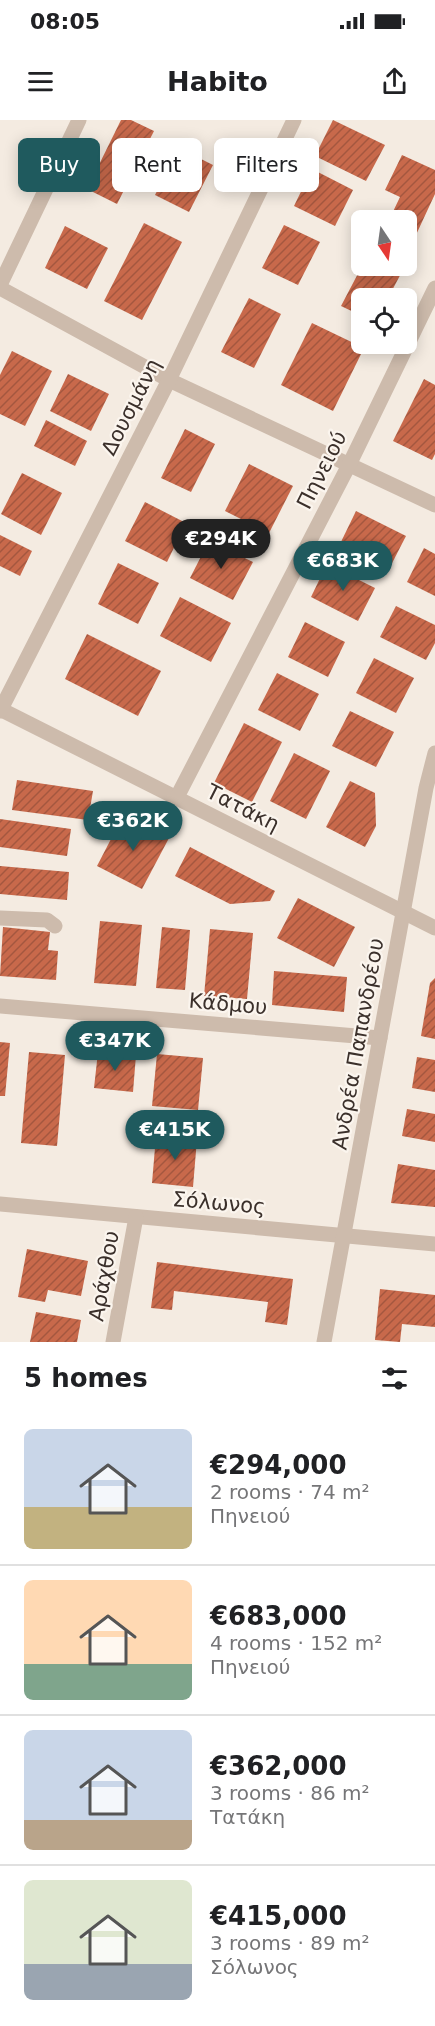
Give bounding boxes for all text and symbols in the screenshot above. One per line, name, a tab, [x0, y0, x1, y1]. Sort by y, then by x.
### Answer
text: 08:05	[30, 9, 100, 34]
icon: menu	[24, 65, 57, 98]
icon: share	[378, 65, 411, 98]
text: Habito	[167, 66, 268, 97]
chip: Buy	[18, 138, 100, 192]
chip: Rent	[112, 138, 202, 192]
chip: Filters	[214, 138, 319, 192]
north arrow	[351, 210, 417, 276]
map controls	[351, 210, 417, 354]
button: locate	[351, 288, 417, 354]
street label: Δουσμάνη	[96, 355, 166, 459]
street label: Πηνειού	[292, 427, 352, 513]
pin: €294K	[179, 519, 263, 570]
text: €294K	[185, 526, 257, 550]
pin: €683K	[301, 541, 385, 592]
text: €683K	[307, 548, 379, 572]
street label: Τατάκη	[202, 779, 284, 837]
pin: €362K	[91, 801, 175, 852]
text: €362K	[97, 808, 169, 832]
street label: Ανδρέα Παπανδρέου	[328, 936, 388, 1152]
street label: Κάδμου	[188, 989, 268, 1019]
pin: €347K	[73, 1021, 157, 1072]
text: €347K	[79, 1028, 151, 1052]
pin: €415K	[133, 1110, 217, 1161]
text: €415K	[139, 1117, 211, 1141]
street label: Σόλωνος	[172, 1187, 266, 1219]
street label: Αράχθου	[84, 1229, 124, 1323]
icon: filters	[378, 1362, 411, 1395]
text: 5 homes	[24, 1363, 148, 1393]
text: €294,000	[210, 1450, 347, 1480]
icon: home	[72, 1453, 144, 1525]
text: 2 rooms · 74 m²	[210, 1480, 370, 1504]
text: Πηνειού	[210, 1504, 290, 1528]
text: €683,000	[210, 1601, 347, 1631]
icon: home	[72, 1604, 144, 1676]
text: 4 rooms · 152 m²	[210, 1631, 382, 1655]
text: Πηνειού	[210, 1655, 290, 1679]
text: €362,000	[210, 1751, 347, 1781]
icon: home	[72, 1754, 144, 1826]
text: 3 rooms · 86 m²	[210, 1781, 370, 1805]
text: Τατάκη	[210, 1805, 285, 1829]
text: €415,000	[210, 1901, 347, 1931]
icon: home	[72, 1904, 144, 1976]
text: 3 rooms · 89 m²	[210, 1931, 370, 1955]
text: Σόλωνος	[210, 1955, 299, 1979]

